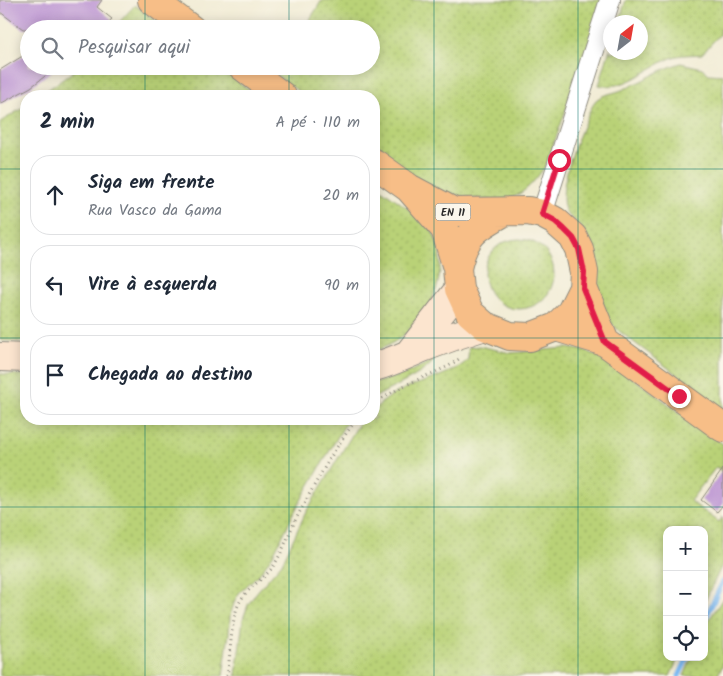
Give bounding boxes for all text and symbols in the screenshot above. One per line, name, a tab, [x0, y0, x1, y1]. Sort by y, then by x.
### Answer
north arrow	[603, 15, 648, 60]
search box	[20, 20, 380, 75]
text: Pesquisar aqui	[78, 33, 190, 63]
icon: search	[38, 34, 66, 62]
text: 2 min	[40, 106, 95, 139]
text: A pé · 110 m	[275, 110, 360, 135]
route start	[548, 149, 571, 172]
text: Siga em frente	[88, 168, 215, 198]
icon: ahead	[41, 181, 69, 209]
text: 20 m	[323, 183, 359, 208]
text: Rua Vasco da Gama	[88, 198, 222, 223]
road number: EN 11	[436, 203, 470, 220]
text: Vire à esquerda	[88, 270, 217, 300]
icon: left	[41, 271, 69, 299]
text: 90 m	[324, 273, 359, 298]
text: Chegada ao destino	[88, 360, 253, 390]
icon: arrive	[41, 361, 69, 389]
route end	[668, 385, 691, 408]
map controls	[663, 526, 708, 661]
button: +	[663, 526, 708, 571]
button: −	[663, 571, 708, 616]
button: locate	[663, 616, 708, 661]

